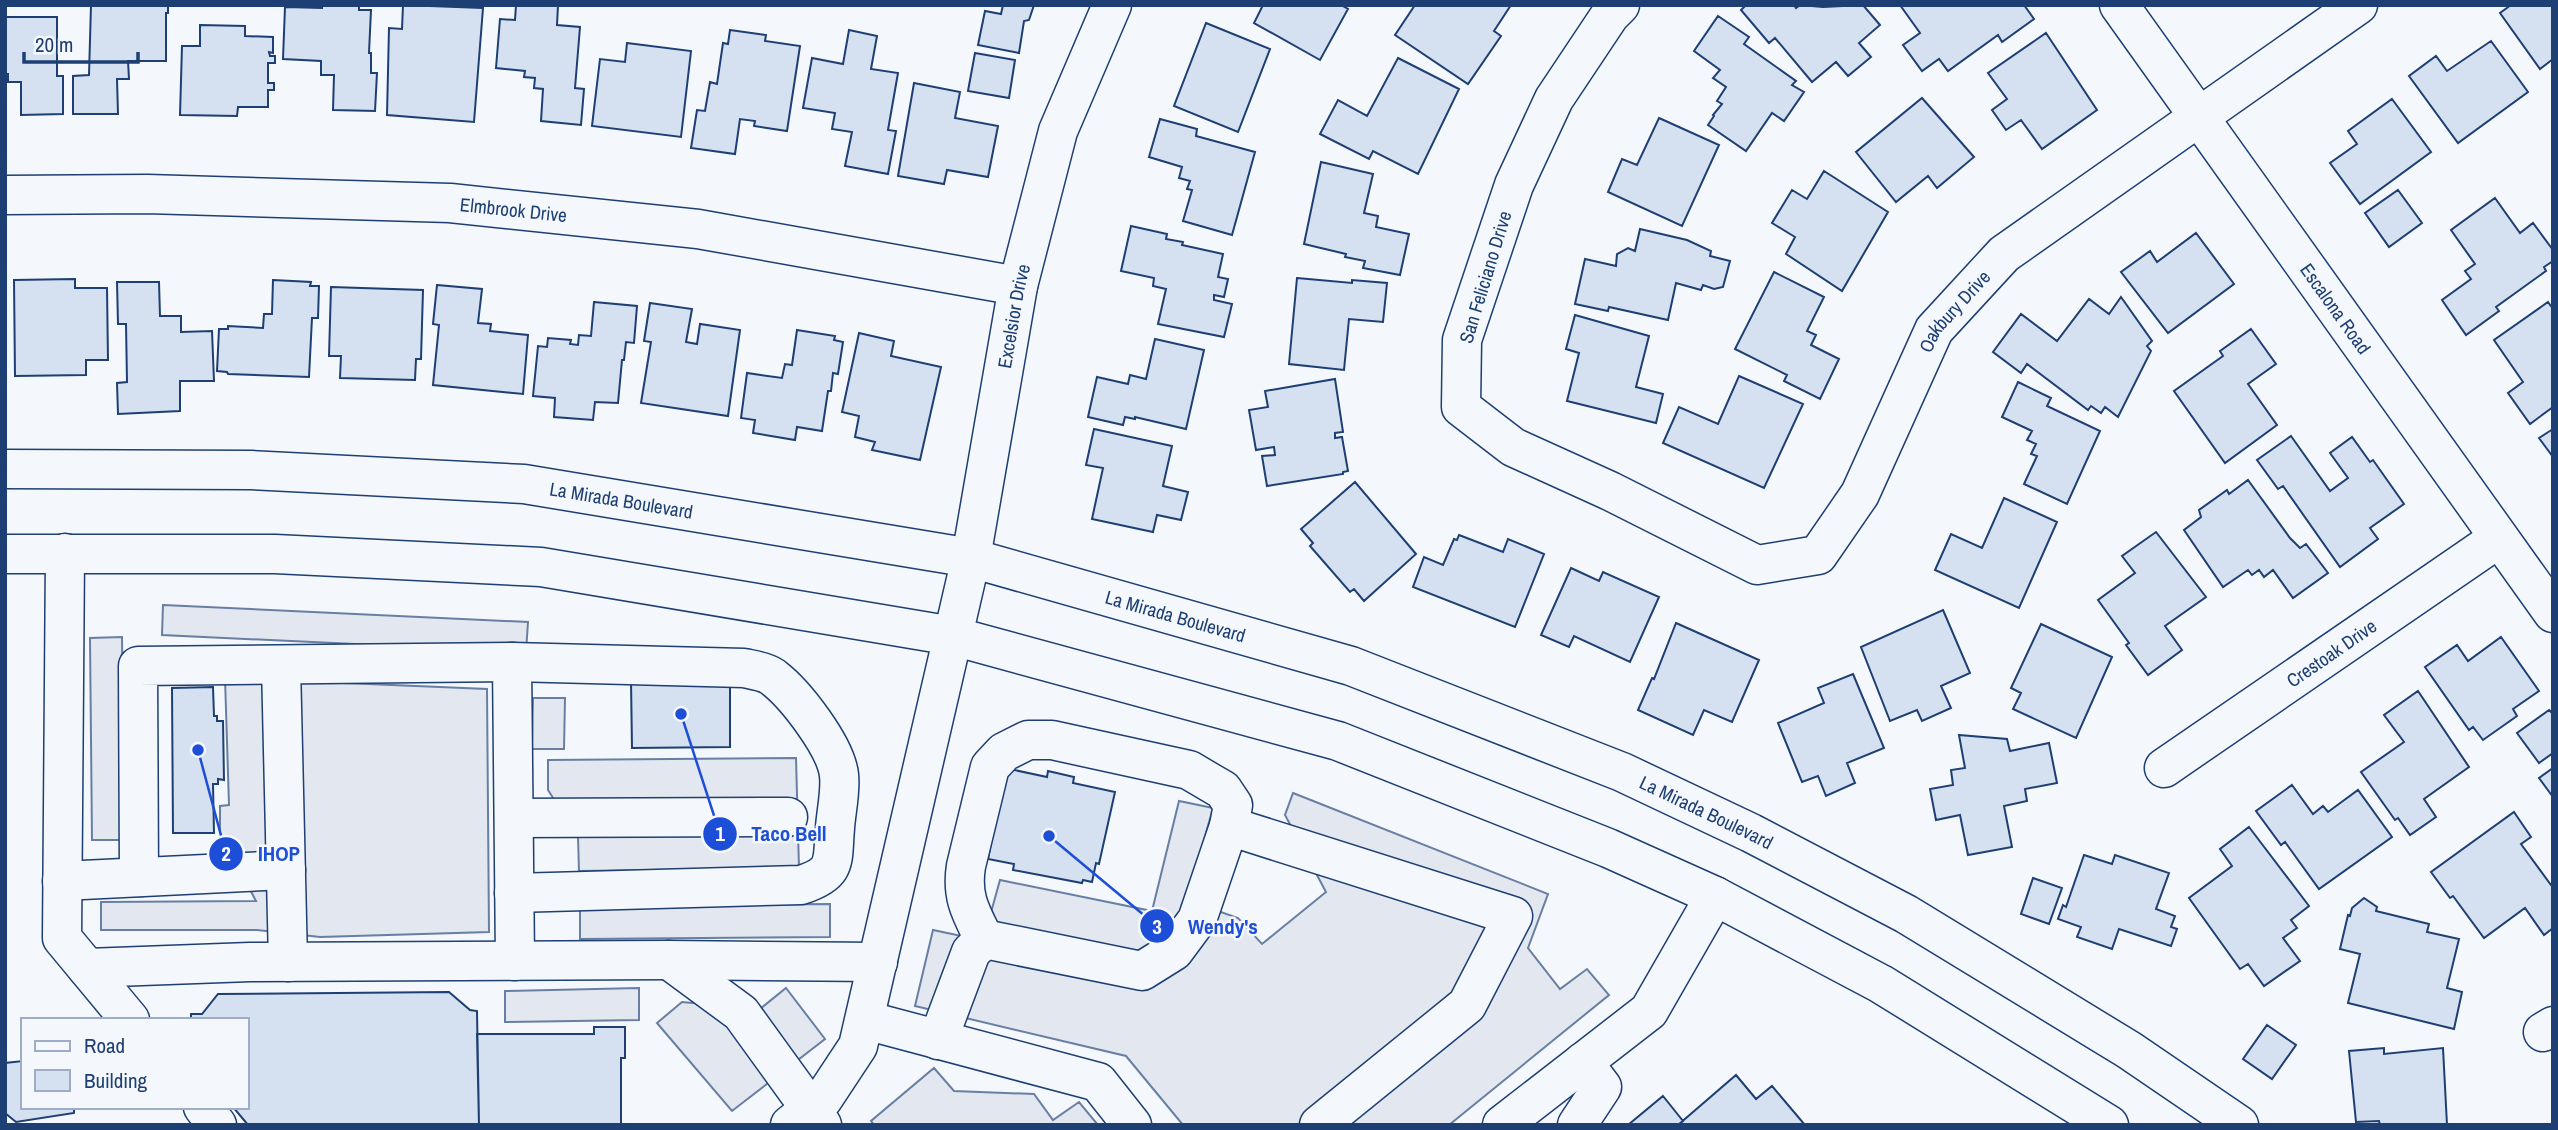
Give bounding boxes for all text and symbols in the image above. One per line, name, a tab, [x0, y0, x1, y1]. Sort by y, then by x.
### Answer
scale bar	[24, 21, 138, 65]
text: 20 m	[35, 30, 73, 59]
street label: Elmbrook Drive	[459, 191, 568, 228]
street label: San Feliciano Drive	[1453, 208, 1517, 346]
street label: Escalona Road	[2294, 258, 2377, 359]
street label: Excelsior Drive	[991, 261, 1036, 370]
street label: Oakbury Drive	[1913, 264, 1996, 356]
street label: La Mirada Boulevard	[548, 475, 695, 525]
street label: La Mirada Boulevard	[1102, 584, 1249, 648]
street label: Crestoak Drive	[2281, 613, 2382, 693]
street label: La Mirada Boulevard	[1636, 769, 1778, 855]
callout: Taco Bell	[702, 813, 841, 855]
text: 1	[715, 819, 725, 848]
text: Taco Bell	[751, 819, 827, 848]
callout: IHOP	[209, 833, 314, 875]
text: 2	[221, 839, 231, 868]
text: IHOP	[258, 839, 300, 868]
callout: Wendy's	[1139, 905, 1272, 947]
text: 3	[1152, 912, 1162, 941]
text: Wendy's	[1188, 912, 1258, 941]
legend	[21, 1018, 248, 1109]
text: Road	[84, 1031, 125, 1060]
text: Building	[84, 1066, 148, 1095]

